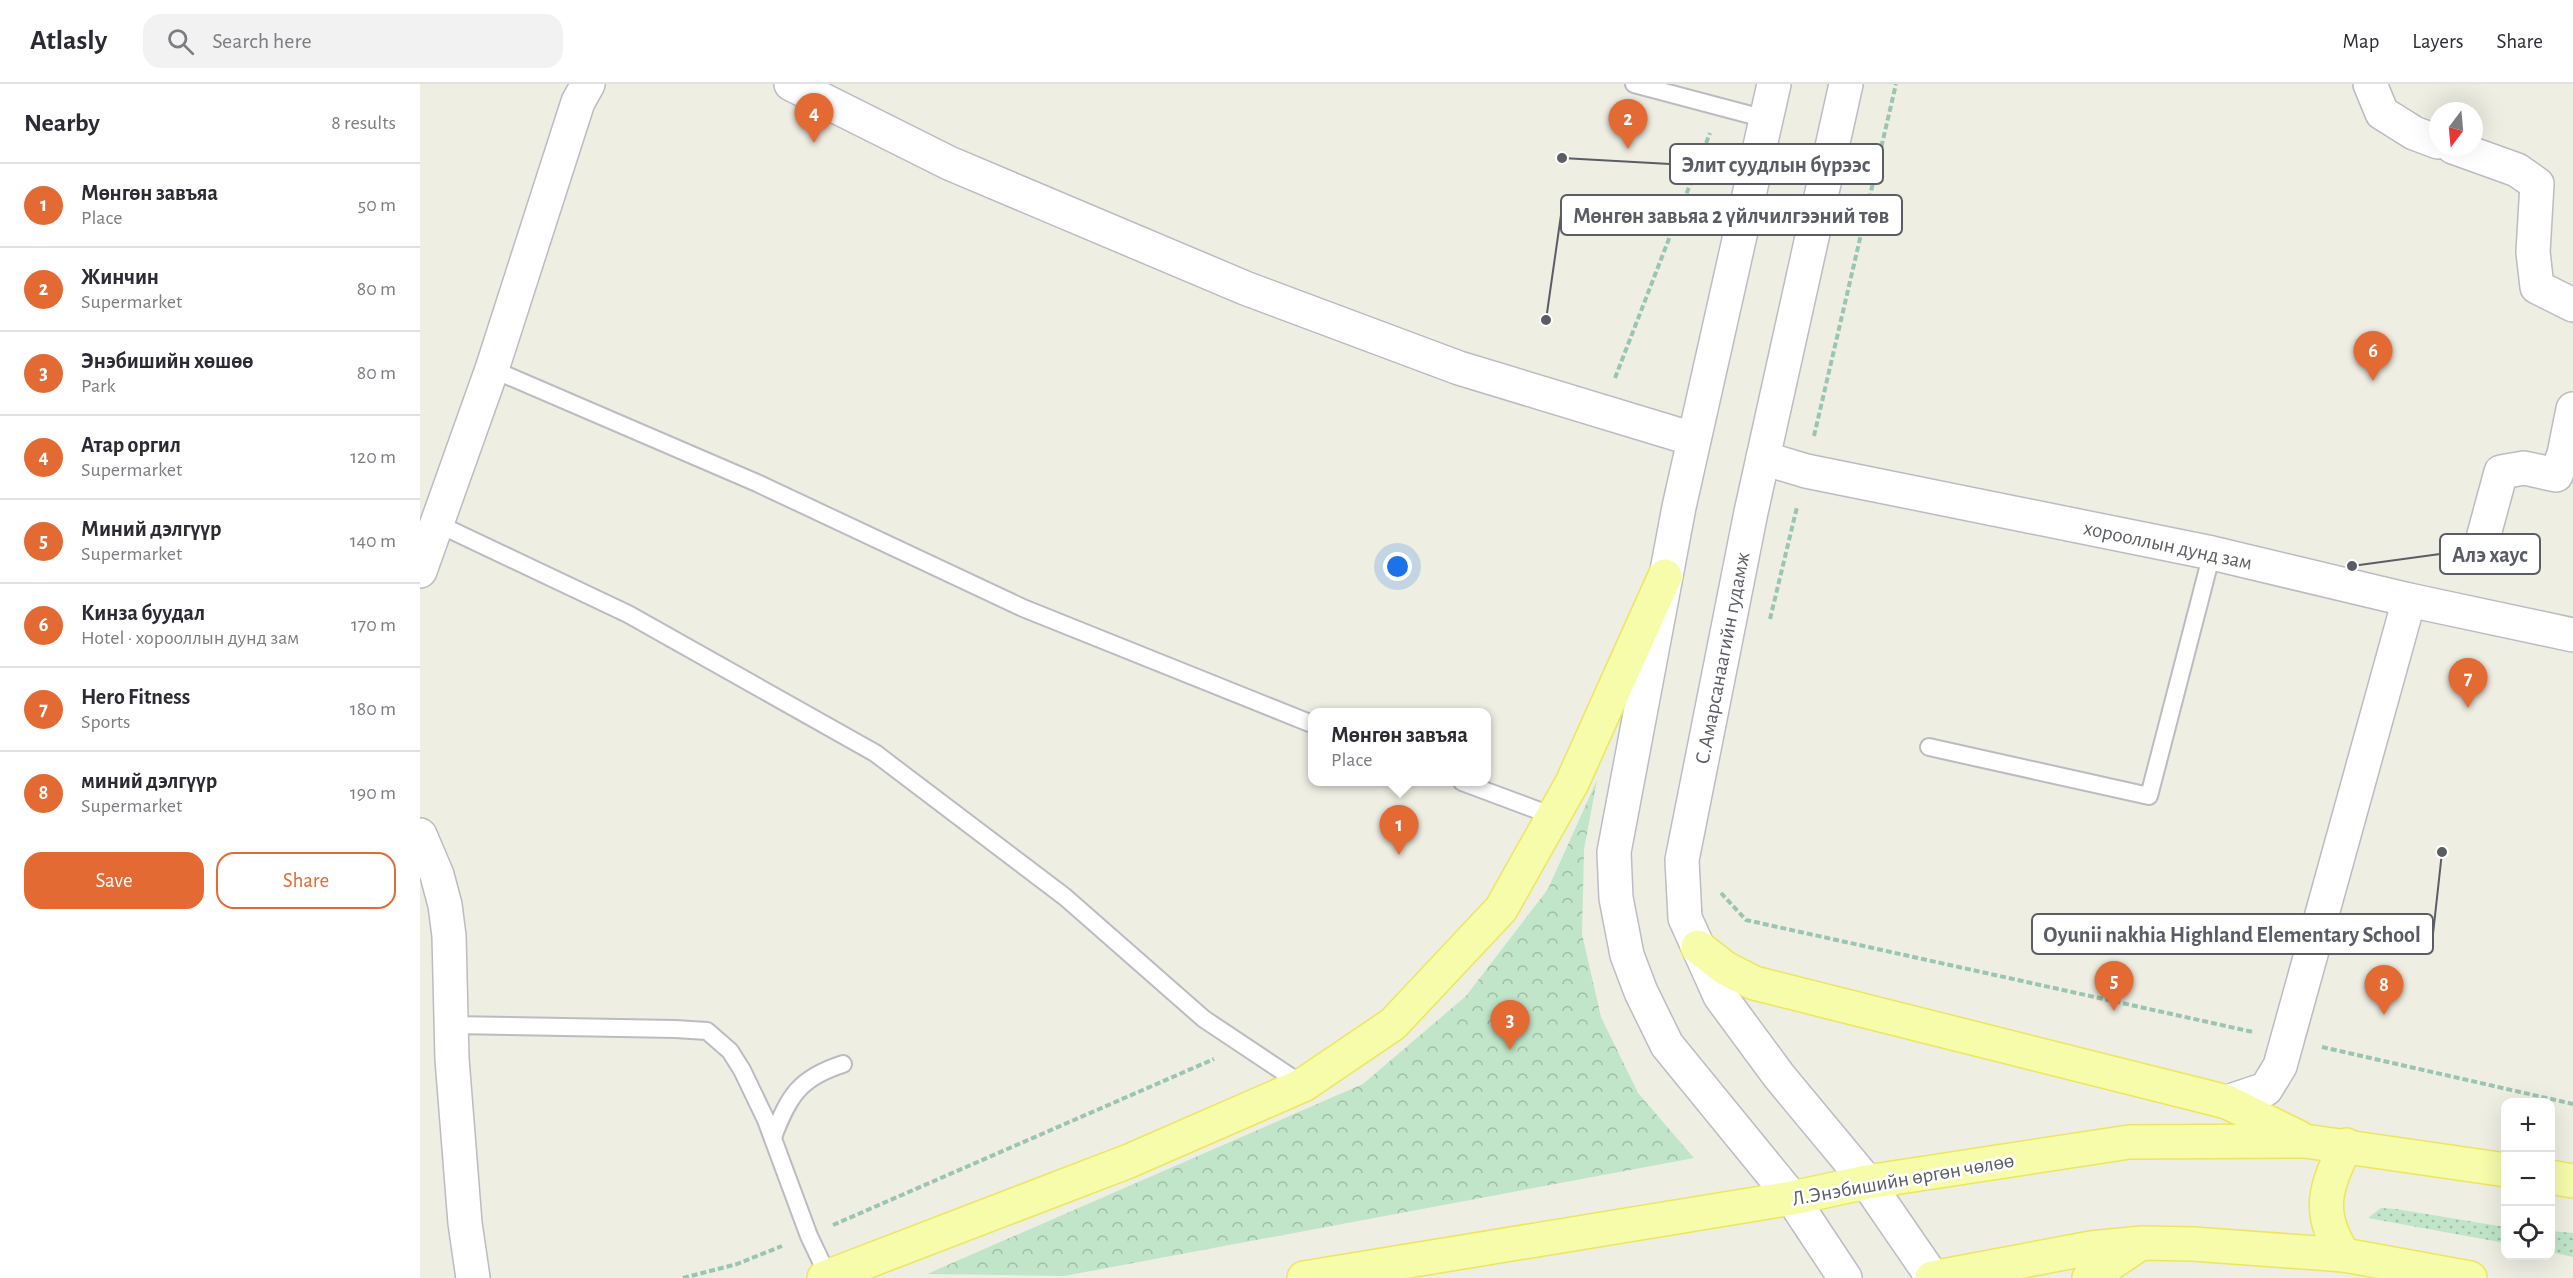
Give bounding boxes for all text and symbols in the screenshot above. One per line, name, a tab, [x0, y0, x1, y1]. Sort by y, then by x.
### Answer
search box	[143, 14, 563, 68]
icon: search	[164, 25, 197, 58]
text: Atlasly	[30, 27, 107, 55]
text: Search here	[212, 30, 312, 52]
text: Map	[2343, 31, 2379, 52]
text: Layers	[2412, 31, 2463, 52]
text: Share	[2496, 31, 2543, 52]
pin: 4	[794, 94, 834, 143]
pin: 2	[1608, 100, 1648, 149]
north arrow	[2429, 102, 2483, 156]
text: Nearby	[24, 110, 100, 136]
text: 8 results	[331, 113, 396, 133]
callout: Элит суудлын бүрээс	[1670, 144, 1883, 184]
text: Элит суудлын бүрээс	[1681, 154, 1871, 177]
text: Мөнгөн завъяа	[81, 182, 218, 204]
text: 1	[40, 195, 47, 215]
text: 50 m	[358, 195, 396, 215]
callout: Мөнгөн завьяа 2 үйлчилгээний төв	[1561, 195, 1902, 235]
text: Мөнгөн завьяа 2 үйлчилгээний төв	[1573, 205, 1889, 227]
text: Place	[81, 208, 122, 228]
text: Жинчин	[81, 266, 159, 288]
text: 2	[39, 279, 48, 299]
text: 80 m	[357, 279, 396, 299]
text: Supermarket	[81, 292, 182, 312]
pin: 6	[2354, 332, 2392, 381]
text: Энэбишийн хөшөө	[81, 350, 253, 372]
text: 3	[39, 363, 48, 383]
text: 80 m	[357, 363, 396, 383]
text: Park	[81, 376, 116, 396]
text: Атар оргил	[81, 434, 181, 456]
text: 4	[38, 447, 49, 467]
text: 120 m	[350, 447, 396, 467]
text: Supermarket	[81, 460, 182, 480]
street label: хорооллын дунд зам	[2082, 517, 2254, 574]
text: Миний дэлгүүр	[81, 518, 221, 540]
text: 5	[39, 531, 48, 551]
text: 140 m	[350, 531, 396, 551]
callout: Алэ хаус	[2440, 534, 2540, 574]
text: Supermarket	[81, 544, 182, 564]
text: Алэ хаус	[2452, 544, 2528, 567]
street label: С.Амарсанаагийн гудамж	[1692, 550, 1753, 766]
your location	[1383, 552, 1412, 581]
text: Кинза буудал	[81, 602, 205, 624]
text: 6	[39, 615, 48, 635]
text: 170 m	[351, 615, 396, 635]
text: Hotel · хорооллын дунд зам	[81, 628, 299, 648]
pin: 7	[2448, 658, 2488, 708]
text: Hero Fitness	[81, 686, 190, 708]
text: 7	[39, 699, 48, 719]
text: 180 m	[350, 699, 396, 719]
popup	[1308, 708, 1491, 786]
text: Sports	[81, 712, 130, 732]
text: Мөнгөн завъяа	[1331, 724, 1468, 746]
text: Place	[1331, 750, 1373, 770]
text: миний дэлгүүр	[81, 770, 217, 792]
text: 8	[39, 783, 48, 803]
text: 190 m	[350, 783, 396, 803]
text: Supermarket	[81, 796, 182, 816]
pin: 1	[1380, 806, 1418, 855]
button: Save	[24, 852, 204, 909]
button: Share	[216, 852, 396, 909]
callout: Oyunii nakhia Highland Elementary School	[2032, 914, 2433, 954]
text: Oyunii nakhia Highland Elementary School	[2043, 924, 2421, 947]
pin: 5	[2094, 962, 2134, 1011]
pin: 8	[2364, 966, 2404, 1015]
pin: 3	[1490, 1000, 1530, 1050]
map controls	[2501, 1098, 2555, 1260]
button: +	[2501, 1098, 2555, 1152]
street label: Л.Энэбишийн өргөн чөлөө	[1791, 1150, 2016, 1209]
button: −	[2501, 1152, 2555, 1206]
button: locate	[2501, 1206, 2555, 1260]

